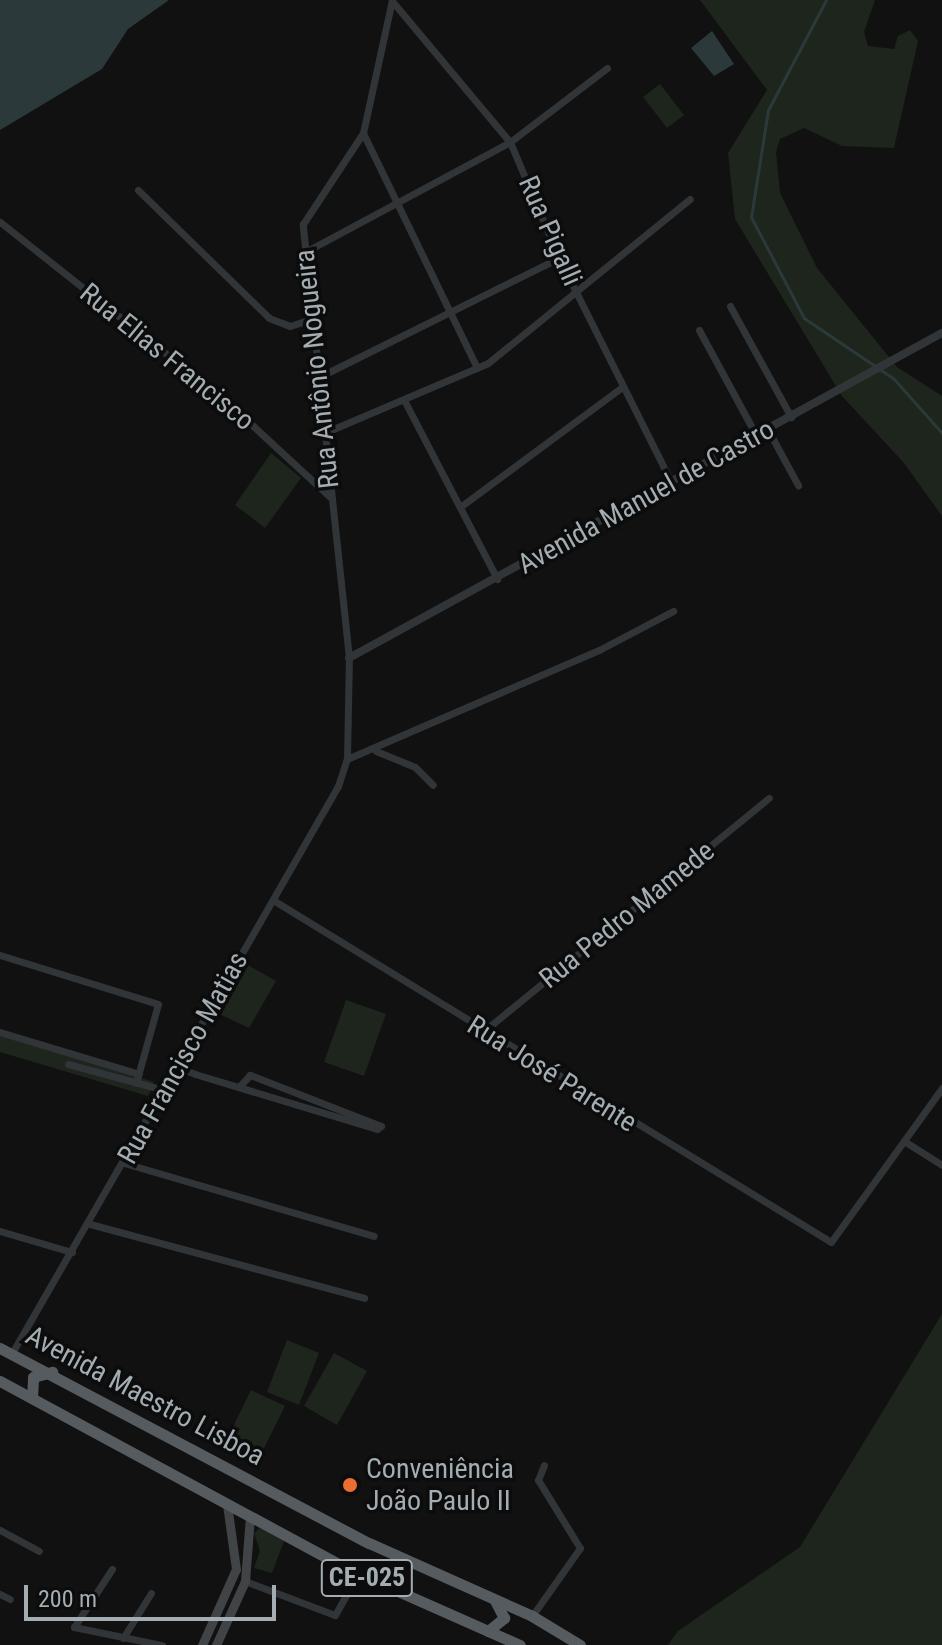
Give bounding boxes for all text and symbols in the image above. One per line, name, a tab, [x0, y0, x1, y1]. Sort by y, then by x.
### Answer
street label: Rua Pigalli	[511, 171, 589, 291]
street label: Rua Antônio Nogueira	[288, 248, 346, 490]
street label: Rua Elias Francisco	[73, 276, 261, 438]
street label: Avenida Manuel de Castro	[512, 413, 780, 581]
street label: Rua Pedro Mamede	[533, 834, 721, 996]
street label: Rua Francisco Matias	[111, 946, 255, 1170]
street label: Rua José Parente	[461, 1009, 643, 1139]
street label: Avenida Maestro Lisboa	[20, 1319, 270, 1473]
place label: Conveniência João Paulo II	[366, 1452, 514, 1518]
marker: Conveniência João Paulo II	[341, 1476, 359, 1494]
road number: CE-025	[319, 1556, 415, 1600]
scale bar	[28, 1569, 280, 1619]
text: 200 m	[38, 1585, 97, 1613]

